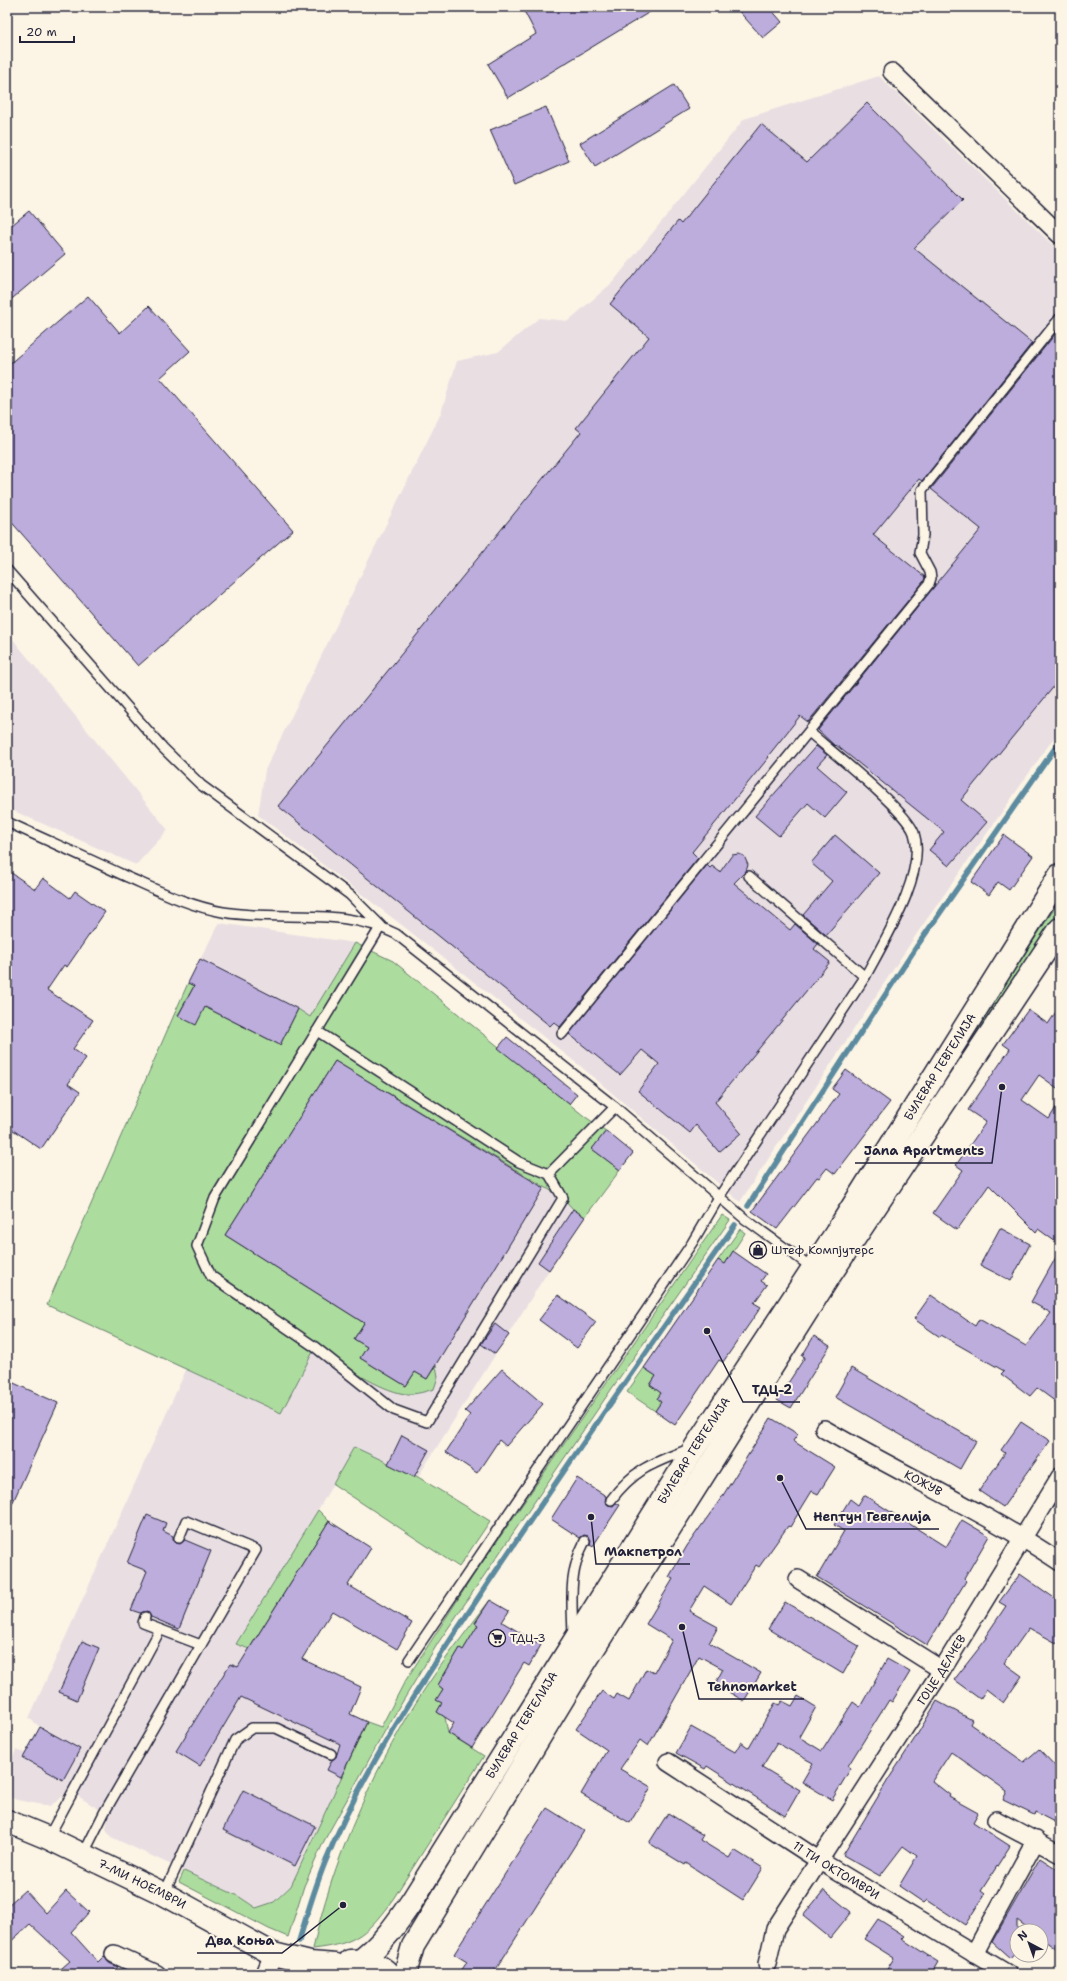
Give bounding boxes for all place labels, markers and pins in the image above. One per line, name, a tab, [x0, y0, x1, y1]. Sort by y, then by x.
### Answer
callout: Jana Apartments	[855, 1138, 992, 1163]
shop icon: Штеф Компјутерс	[748, 1240, 768, 1260]
place label: Штеф Компјутерс	[771, 1242, 874, 1258]
callout: ТДЦ-2	[743, 1377, 800, 1402]
callout: Нептун Гевгелија	[806, 1504, 939, 1529]
callout: Макпетрол	[596, 1539, 690, 1564]
supermarket icon: ТДЦ-3	[487, 1628, 507, 1648]
place label: ТДЦ-3	[510, 1630, 546, 1646]
callout: Tehnomarket	[699, 1674, 804, 1699]
callout: Два Коња	[197, 1928, 282, 1953]

